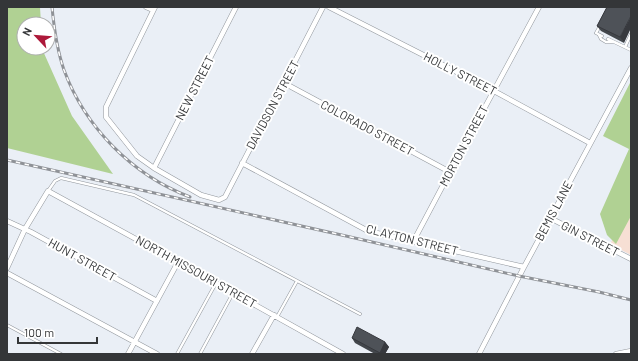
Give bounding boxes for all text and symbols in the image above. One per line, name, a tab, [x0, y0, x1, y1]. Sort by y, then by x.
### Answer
north arrow	[16, 16, 56, 56]
text: N	[19, 25, 34, 38]
street label: HOLLY STREET	[422, 49, 499, 98]
street label: NEW STREET	[172, 53, 216, 122]
street label: DAVIDSON STREET	[243, 58, 302, 151]
street label: COLORADO STREET	[318, 97, 417, 158]
street label: MORTON STREET	[436, 102, 490, 189]
street label: BEMIS LANE	[532, 178, 575, 243]
street label: GIN STREET	[559, 218, 622, 259]
street label: CLAYTON STREET	[365, 221, 460, 257]
street label: NORTH MISSOURI STREET	[134, 232, 260, 310]
street label: HUNT STREET	[46, 235, 119, 284]
scale bar	[18, 319, 97, 345]
text: 100 m	[24, 325, 54, 339]

